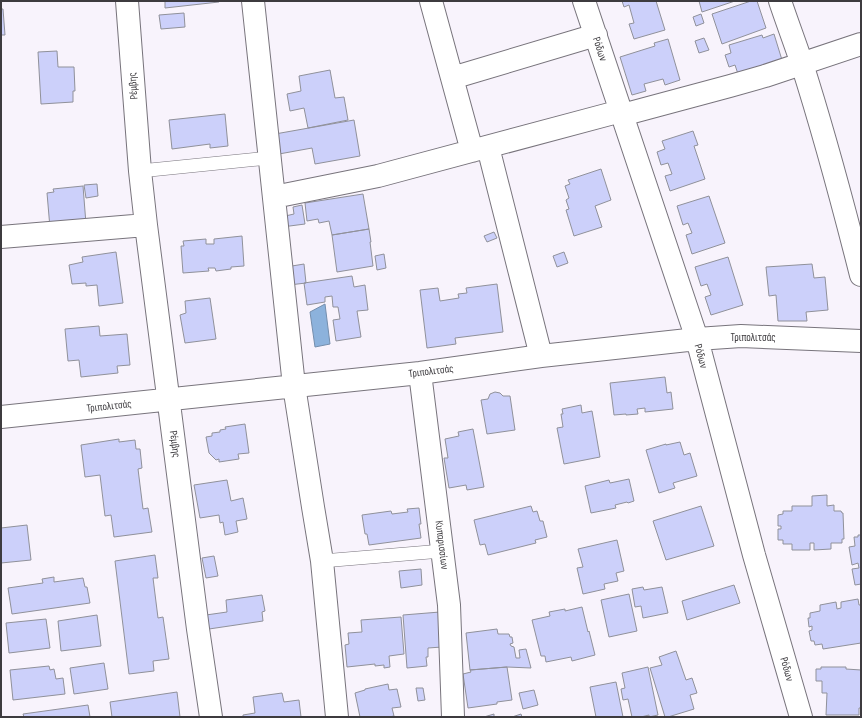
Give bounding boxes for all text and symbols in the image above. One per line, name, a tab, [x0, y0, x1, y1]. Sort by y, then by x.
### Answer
street label: Ρόδων	[590, 35, 610, 63]
street label: Ρέμβης	[126, 72, 140, 100]
street label: Τριπολιτσάς	[730, 331, 776, 344]
street label: Ρόδων	[692, 342, 711, 370]
street label: Τριπολιτσάς	[408, 362, 454, 380]
street label: Τριπολιτσάς	[86, 397, 132, 415]
street label: Ρέμβης	[167, 430, 183, 458]
street label: Κυπαρισσίων	[433, 520, 452, 571]
street label: Ρόδων	[777, 655, 797, 683]

